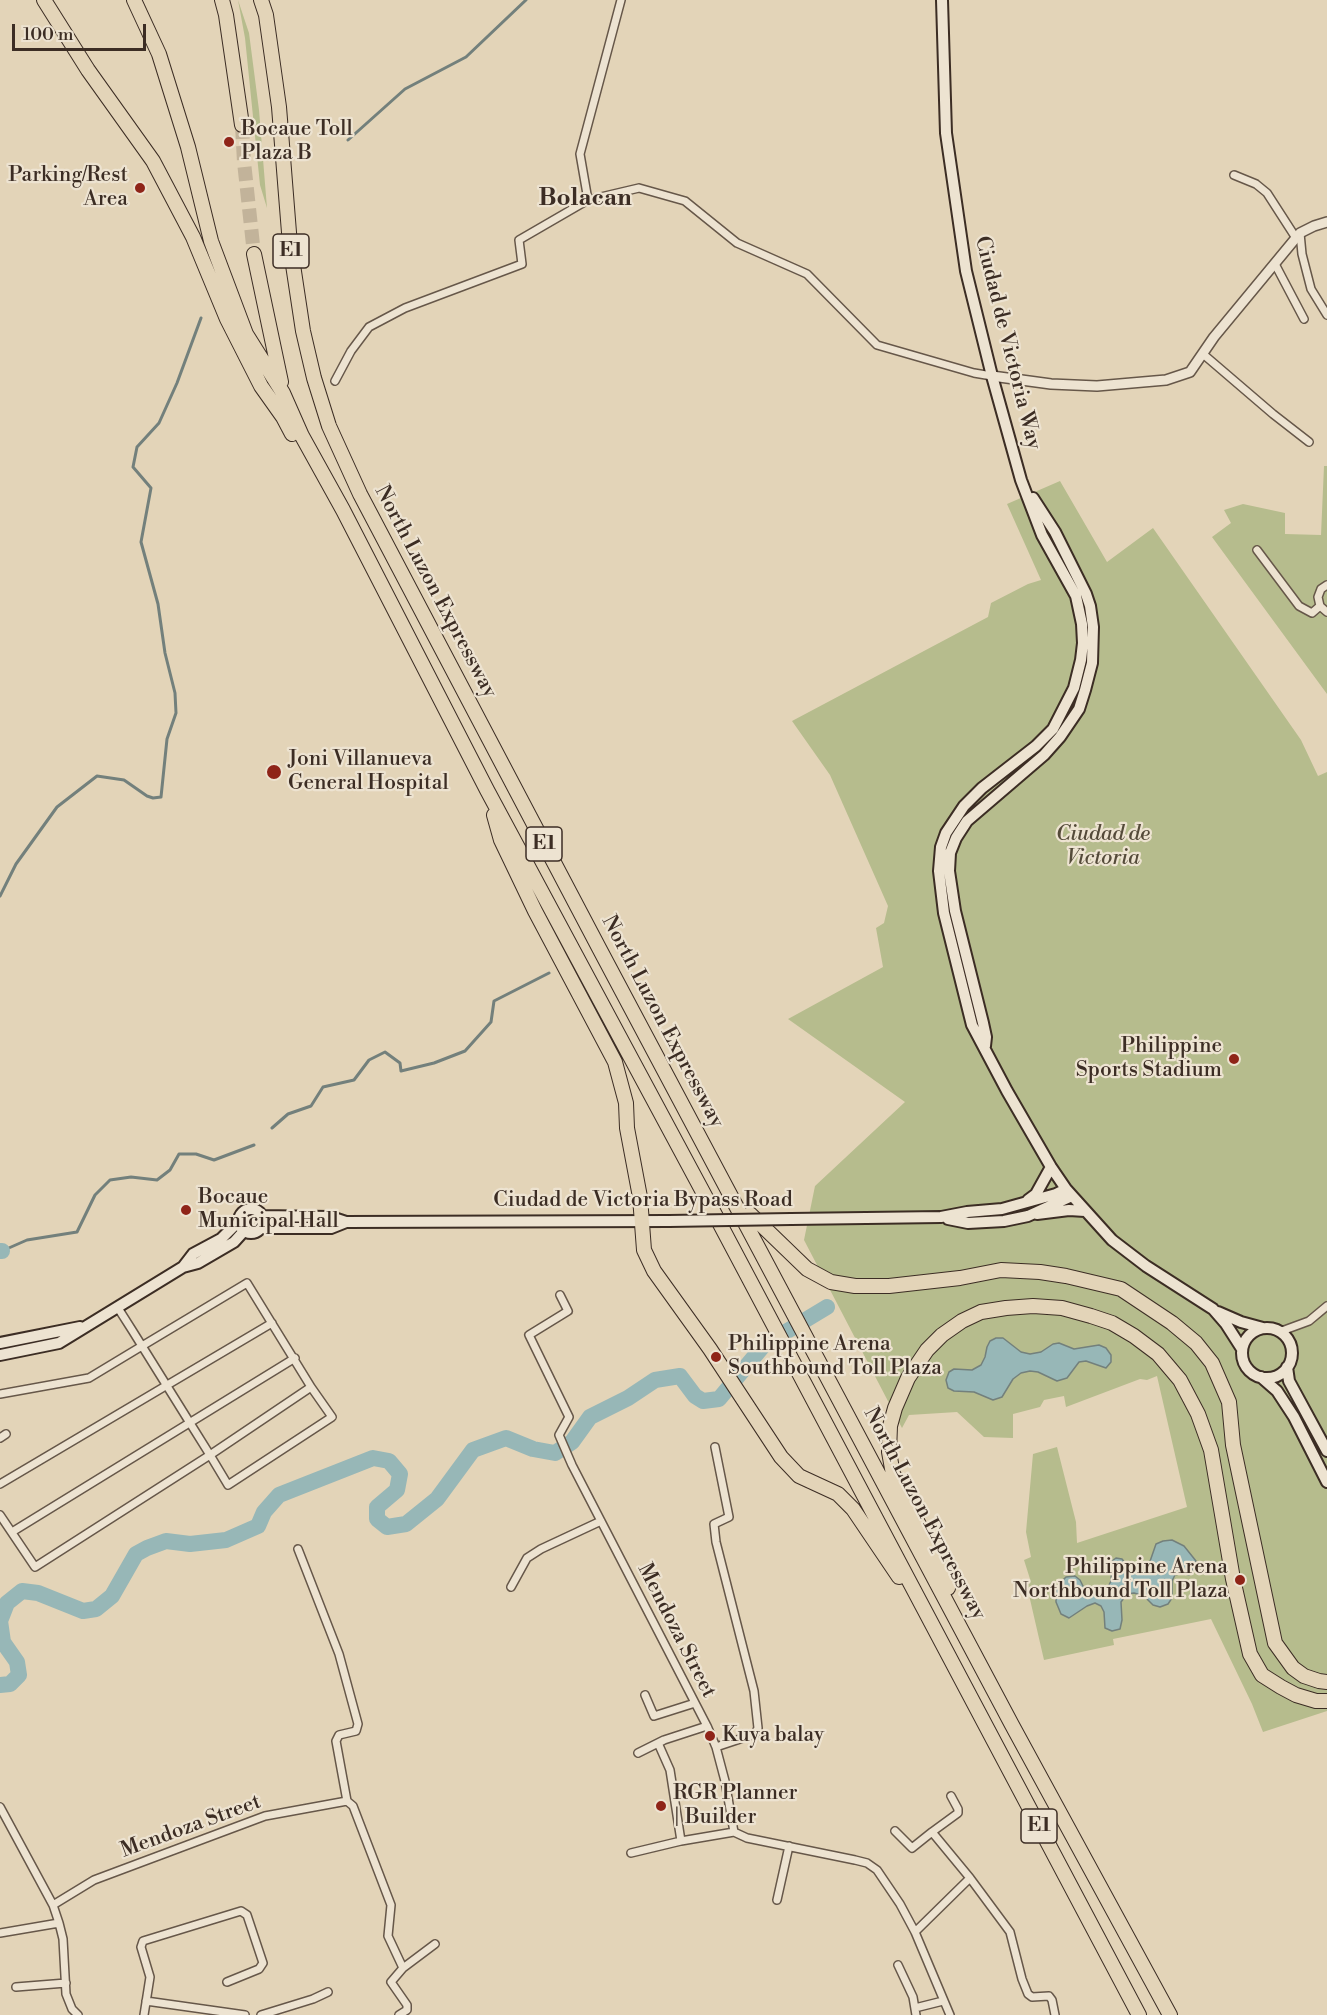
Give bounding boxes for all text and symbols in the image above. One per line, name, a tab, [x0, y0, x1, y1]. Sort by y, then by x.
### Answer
scale bar	[15, 12, 148, 50]
text: 100 m	[23, 23, 74, 46]
place label: Bocaue Toll Plaza B	[241, 117, 353, 167]
marker: Bocaue Toll Plaza B	[222, 135, 236, 149]
place label: Parking/Rest Area	[8, 163, 128, 213]
marker: Parking/Rest Area	[133, 181, 147, 195]
district label: Bolacan	[538, 185, 632, 213]
road number: E1	[273, 234, 309, 268]
street label: Ciudad de Victoria Way	[968, 234, 1046, 452]
street label: North Luzon Expressway	[368, 482, 502, 702]
place label: Joni Villanueva General Hospital	[288, 747, 449, 797]
marker: Joni Villanueva General Hospital	[265, 763, 283, 781]
park label: Ciudad de Victoria	[1056, 822, 1150, 872]
road number: E1	[526, 827, 562, 861]
street label: North Luzon Expressway	[595, 912, 729, 1132]
place label: Philippine Sports Stadium	[1076, 1034, 1222, 1084]
marker: Philippine Sports Stadium	[1227, 1052, 1241, 1066]
place label: Bocaue Municipal Hall	[198, 1185, 339, 1235]
street label: Ciudad de Victoria Bypass Road	[493, 1188, 793, 1214]
marker: Bocaue Municipal Hall	[179, 1203, 193, 1217]
place label: Philippine Arena Southbound Toll Plaza	[728, 1332, 942, 1382]
marker: Philippine Arena Southbound Toll Plaza	[709, 1350, 723, 1364]
street label: North Luzon Expressway	[857, 1404, 991, 1624]
place label: Philippine Arena Northbound Toll Plaza	[1013, 1555, 1228, 1605]
street label: Mendoza Street	[631, 1560, 721, 1702]
marker: Philippine Arena Northbound Toll Plaza	[1233, 1573, 1247, 1587]
place label: Kuya balay	[722, 1723, 824, 1749]
marker: Kuya balay	[703, 1729, 717, 1743]
place label: RGR Planner | Builder	[673, 1781, 798, 1831]
street label: Mendoza Street	[117, 1790, 265, 1864]
marker: RGR Planner | Builder	[654, 1799, 668, 1813]
road number: E1	[1021, 1809, 1057, 1843]

